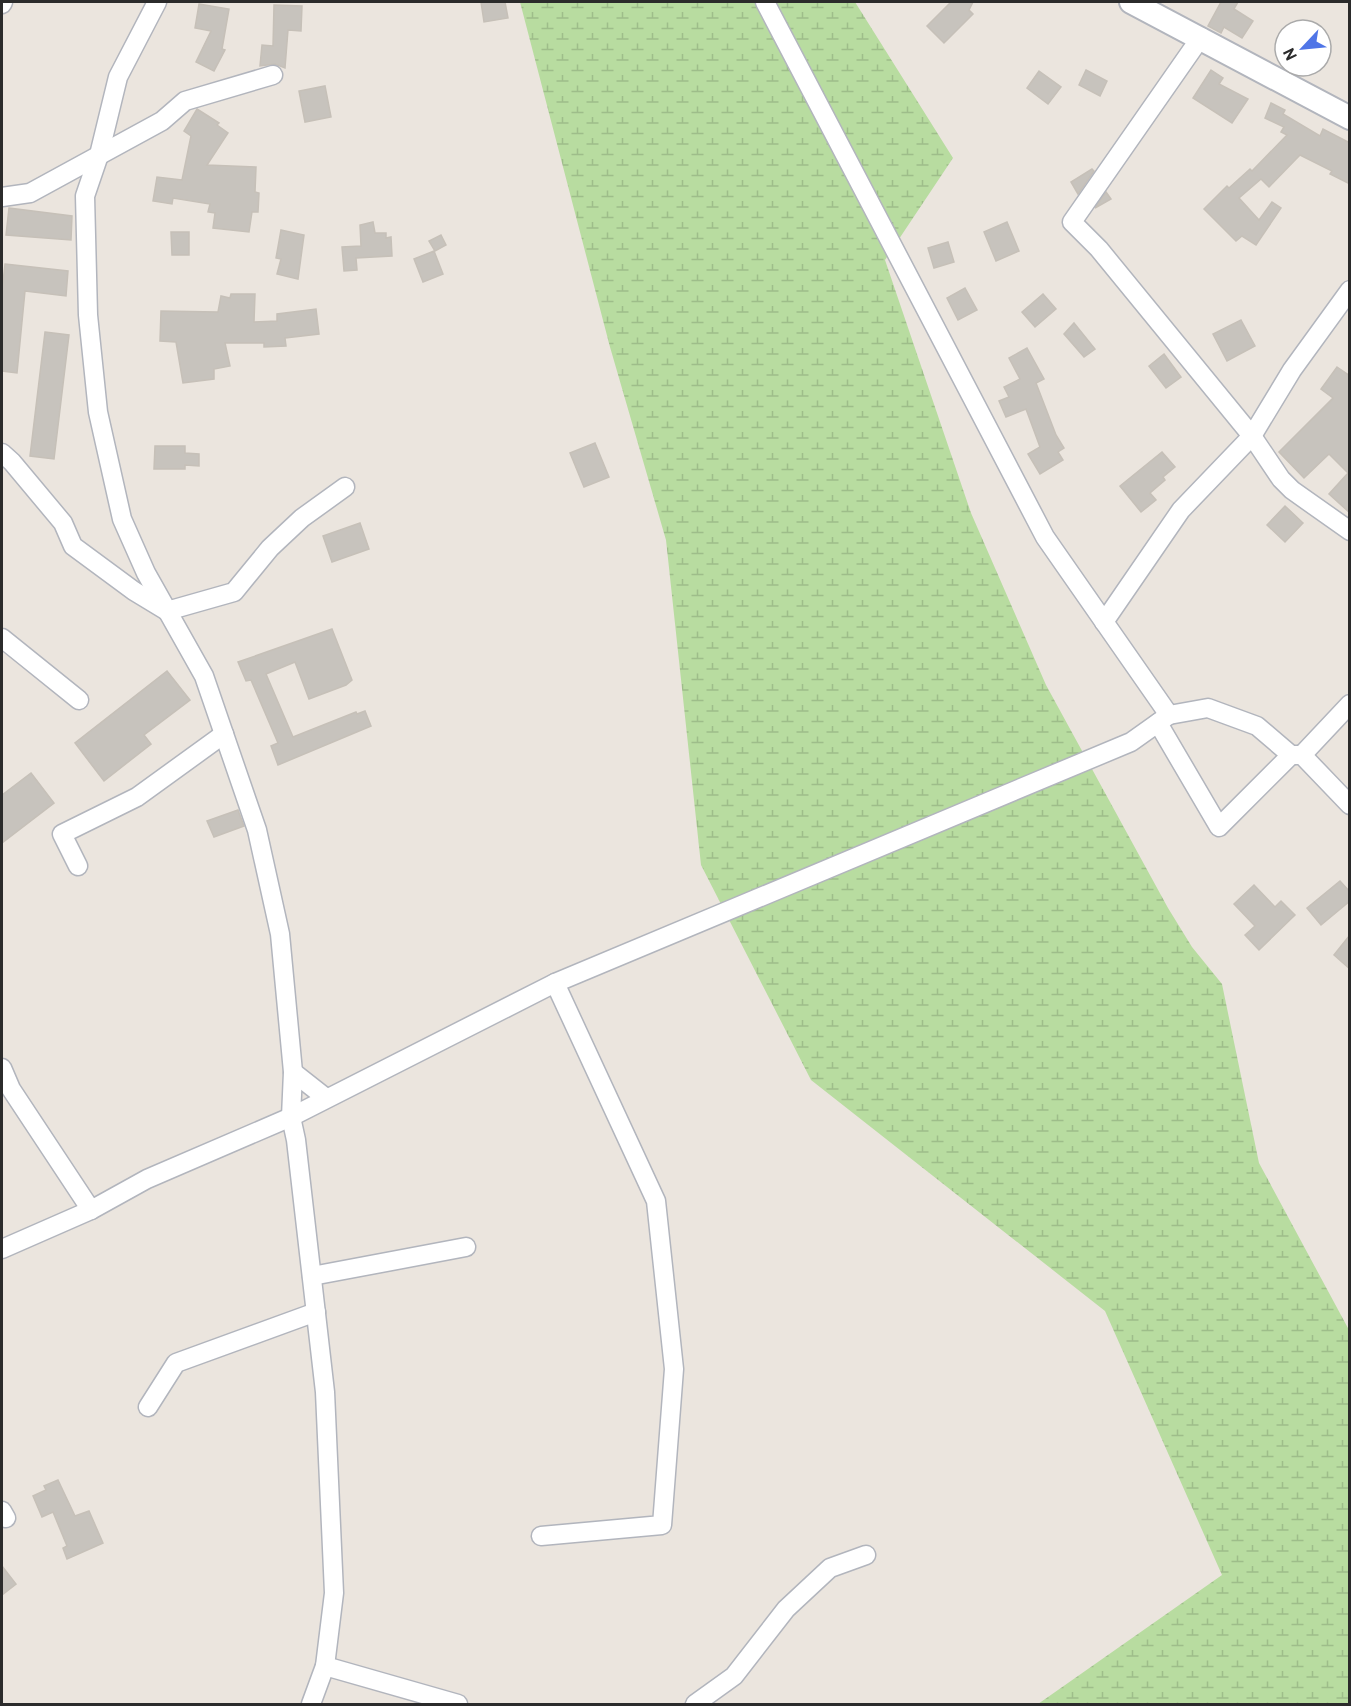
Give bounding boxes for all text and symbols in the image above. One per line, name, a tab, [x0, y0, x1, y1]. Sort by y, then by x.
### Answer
north arrow	[1273, 18, 1333, 78]
text: N	[1280, 44, 1303, 63]

